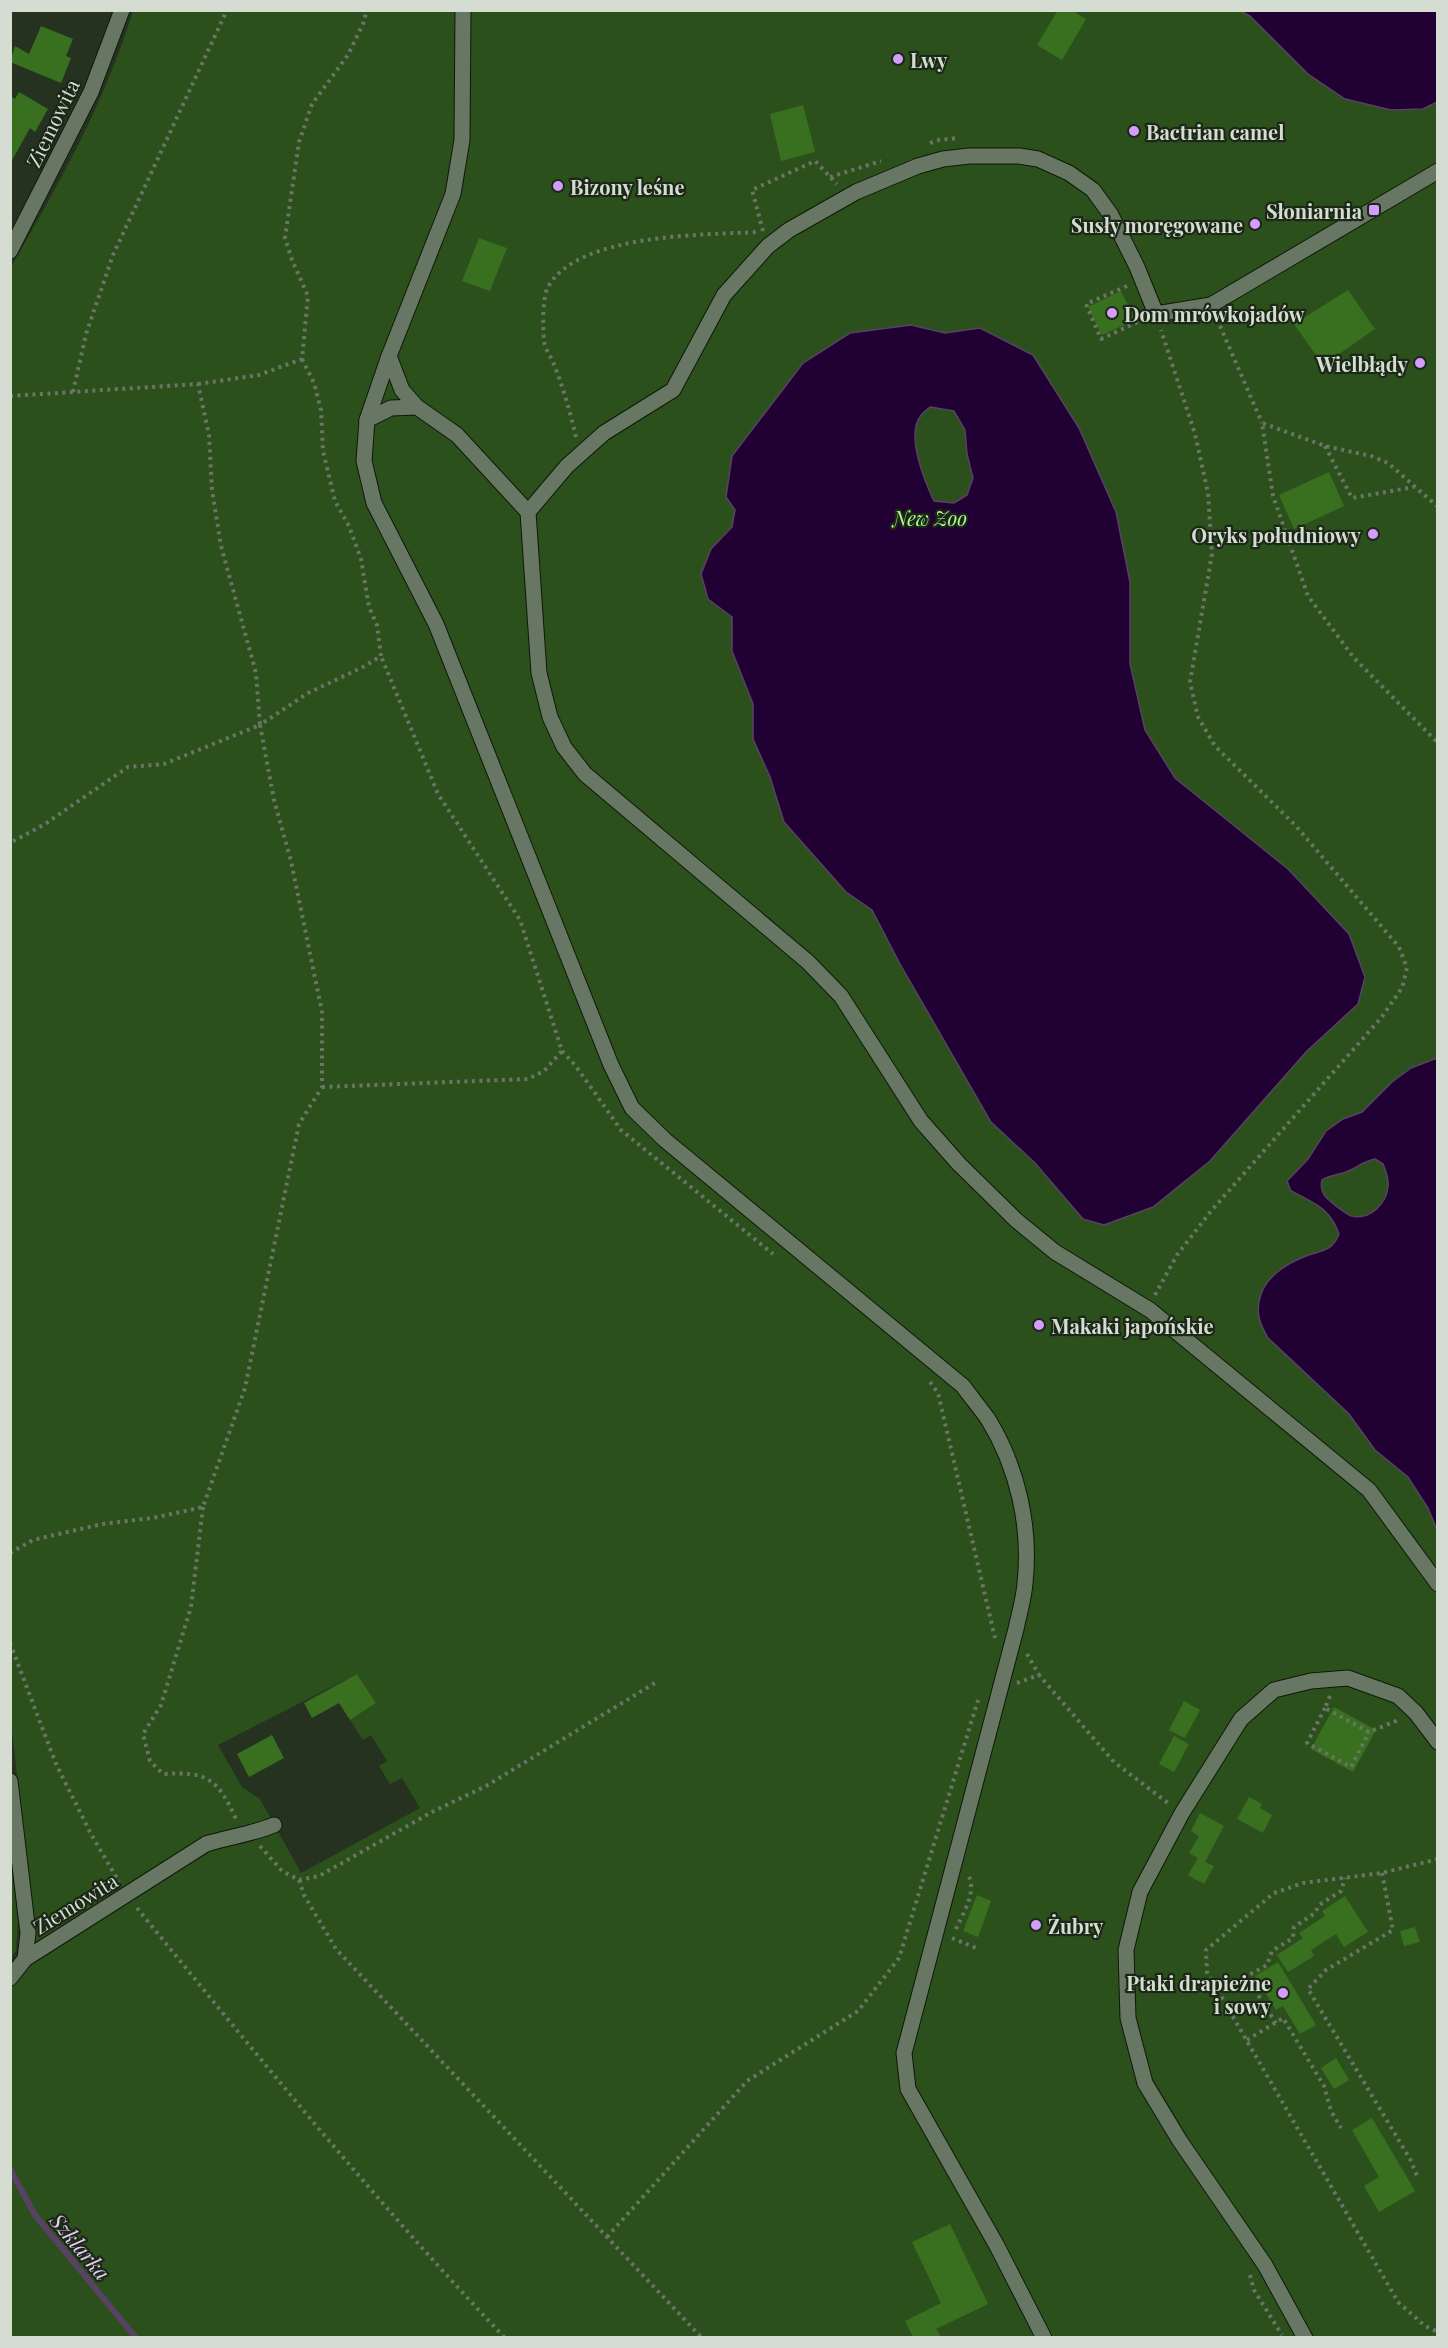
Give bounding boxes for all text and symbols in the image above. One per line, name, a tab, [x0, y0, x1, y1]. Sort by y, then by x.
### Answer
place label: Lwy	[910, 46, 948, 73]
marker: Lwy	[891, 52, 905, 66]
street label: Ziemowita	[19, 74, 85, 171]
place label: Bactrian camel	[1146, 118, 1284, 145]
marker: Bactrian camel	[1127, 124, 1141, 138]
place label: Bizony leśne	[570, 173, 684, 200]
marker: Bizony leśne	[551, 179, 565, 193]
place label: Słoniarnia	[1266, 197, 1363, 224]
marker: Słoniarnia	[1367, 203, 1381, 217]
place label: Susły moręgowane	[1071, 211, 1243, 238]
marker: Susły moręgowane	[1248, 217, 1262, 231]
place label: Dom mrówkojadów	[1124, 300, 1305, 327]
marker: Dom mrówkojadów	[1105, 306, 1119, 320]
place label: Wielbłądy	[1315, 350, 1409, 377]
marker: Wielbłądy	[1413, 356, 1427, 370]
park label: New Zoo	[891, 504, 967, 531]
place label: Oryks południowy	[1191, 521, 1362, 548]
marker: Oryks południowy	[1366, 527, 1380, 541]
place label: Makaki japońskie	[1051, 1312, 1214, 1339]
marker: Makaki japońskie	[1032, 1318, 1046, 1332]
street label: Ziemowita	[28, 1866, 122, 1940]
place label: Żubry	[1048, 1912, 1104, 1939]
marker: Żubry	[1029, 1918, 1043, 1932]
place label: Ptaki drapieżne i sowy	[1126, 1969, 1272, 2019]
marker: Ptaki drapieżne i sowy	[1276, 1986, 1290, 2000]
water label: Szklarka	[44, 2206, 117, 2285]

